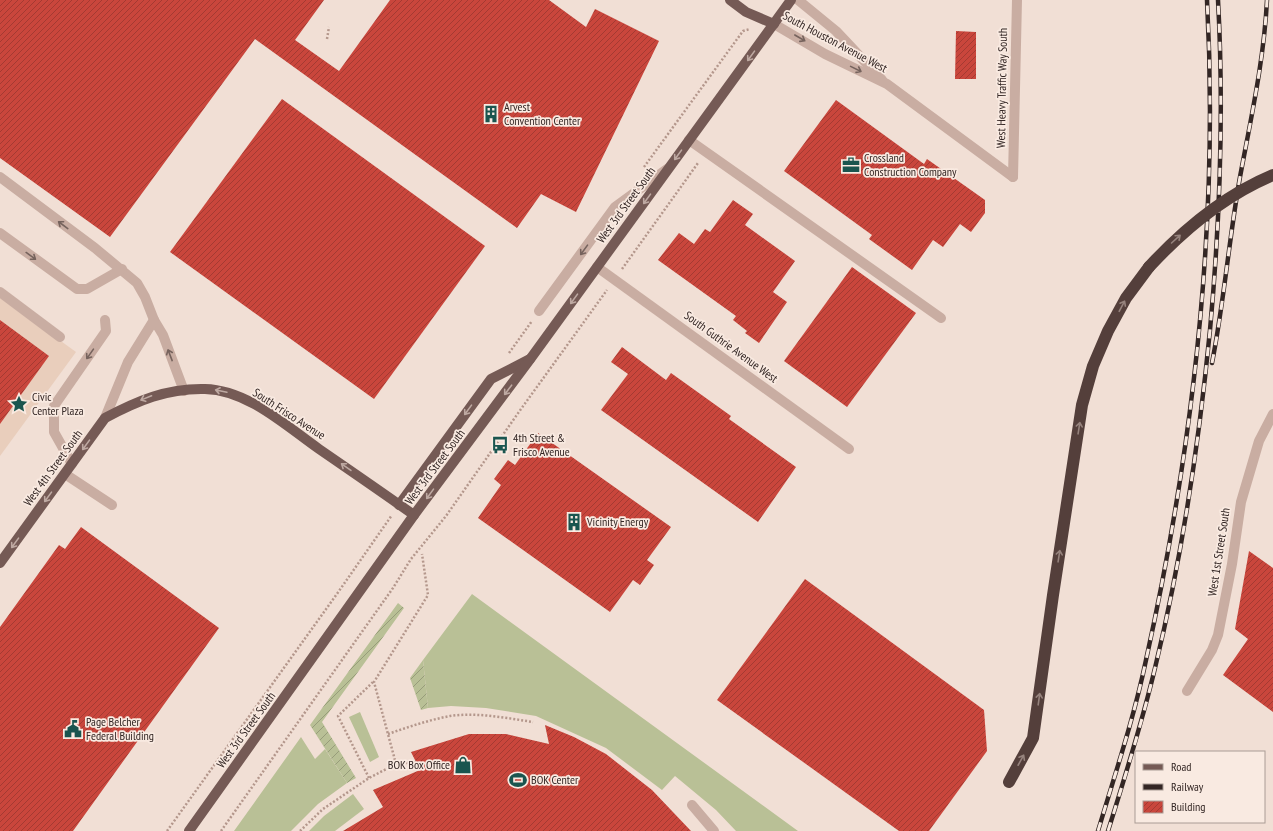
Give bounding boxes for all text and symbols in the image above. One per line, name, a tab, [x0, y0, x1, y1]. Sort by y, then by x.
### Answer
street label: South Houston Avenue West	[780, 8, 891, 76]
street label: West Heavy Traffic Way South	[993, 28, 1010, 148]
one-way arrow	[794, 34, 806, 42]
one-way arrow	[747, 50, 755, 61]
one-way arrow	[849, 66, 861, 73]
place label: Arvest Convention Center	[504, 99, 581, 128]
building icon: Arvest Convention Center	[481, 104, 501, 124]
one-way arrow	[674, 149, 683, 160]
place label: Crossland Construction Company	[864, 150, 957, 179]
office icon: Crossland Construction Company	[841, 155, 861, 175]
street label: West 3rd Street South	[593, 164, 658, 246]
one-way arrow	[642, 193, 651, 204]
one-way arrow	[58, 220, 69, 229]
one-way arrow	[1171, 234, 1181, 244]
one-way arrow	[580, 244, 588, 255]
one-way arrow	[26, 252, 37, 260]
one-way arrow	[570, 293, 578, 304]
one-way arrow	[1118, 300, 1126, 312]
street label: South Guthrie Avenue West	[682, 308, 782, 386]
one-way arrow	[86, 348, 94, 359]
one-way arrow	[166, 349, 174, 361]
one-way arrow	[504, 384, 512, 395]
street label: South Frisco Avenue	[250, 385, 328, 443]
one-way arrow	[215, 387, 228, 395]
place label: Civic Center Plaza	[32, 389, 84, 418]
place icon: Civic Center Plaza	[9, 394, 29, 414]
one-way arrow	[140, 395, 152, 403]
one-way arrow	[464, 405, 472, 416]
one-way arrow	[1075, 422, 1083, 435]
street label: West 3rd Street South	[401, 426, 468, 507]
street label: West 4th Street South	[20, 427, 85, 509]
place label: 4th Street & Frisco Avenue	[513, 430, 570, 459]
bus stop icon: 4th Street & Frisco Avenue	[490, 435, 510, 455]
one-way arrow	[82, 439, 90, 450]
one-way arrow	[340, 463, 351, 471]
one-way arrow	[426, 488, 435, 499]
one-way arrow	[44, 492, 52, 503]
street label: West 1st Street South	[1204, 507, 1233, 597]
building icon: Vicinity Energy	[564, 512, 584, 532]
place label: Vicinity Energy	[586, 514, 649, 529]
one-way arrow	[11, 537, 19, 548]
one-way arrow	[1055, 550, 1063, 563]
street label: West 3rd Street South	[213, 689, 278, 771]
one-way arrow	[1035, 693, 1043, 706]
place label: Page Belcher Federal Building	[86, 714, 154, 743]
public building icon: Page Belcher Federal Building	[63, 719, 83, 739]
legend	[1135, 751, 1265, 823]
one-way arrow	[1018, 754, 1026, 766]
shop icon: BOK Box Office	[453, 755, 473, 775]
place label: BOK Box Office	[388, 757, 450, 772]
text: Road	[1171, 759, 1191, 774]
sports icon: BOK Center	[508, 770, 528, 790]
place label: BOK Center	[531, 772, 579, 787]
text: Railway	[1171, 779, 1204, 794]
text: Building	[1171, 799, 1206, 814]

